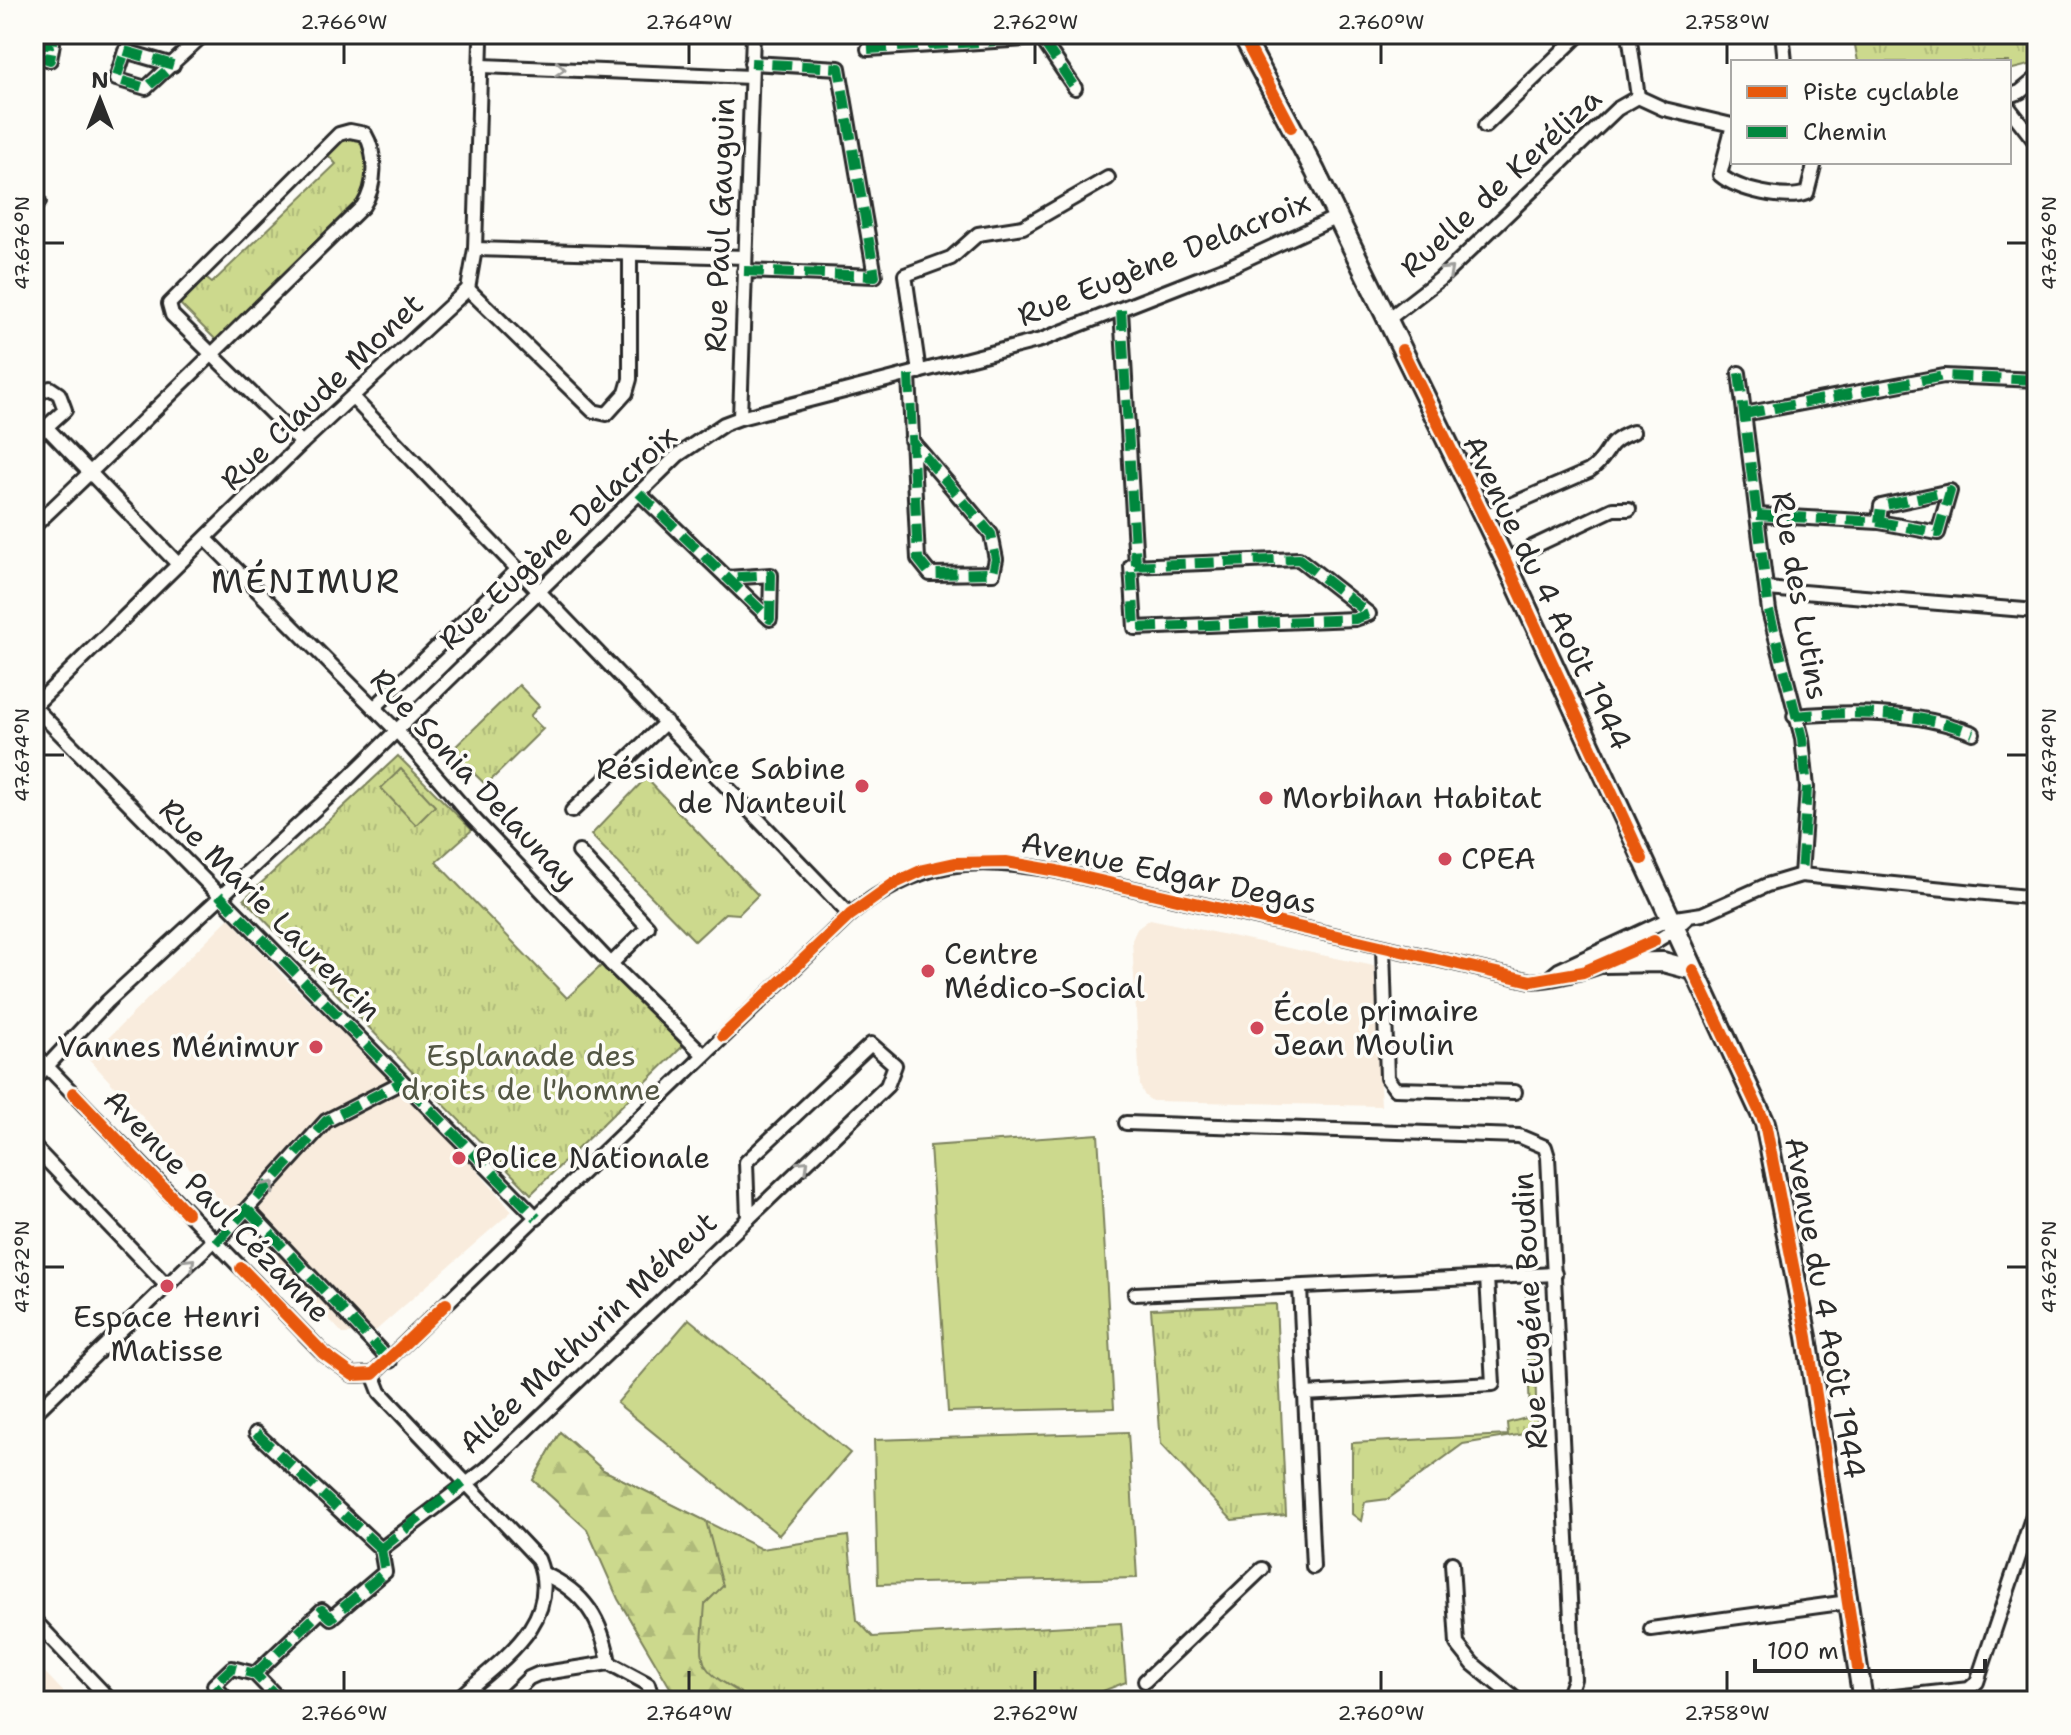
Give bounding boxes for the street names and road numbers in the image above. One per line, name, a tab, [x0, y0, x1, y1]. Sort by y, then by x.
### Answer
street label: Ruelle de Keréliza	[1391, 78, 1610, 287]
street label: Rue Paul Gauguin	[695, 97, 744, 353]
street label: Rue Eugène Delacroix	[1011, 181, 1316, 336]
street label: Rue Claude Monet	[211, 284, 432, 499]
street label: Rue Eugène Delacroix	[430, 416, 686, 659]
street label: Avenue du 4 Août 1944	[1453, 428, 1642, 757]
street label: Rue des Lutins	[1762, 489, 1839, 703]
street label: Rue Sonia Delaunay	[361, 659, 588, 898]
street label: Rue Marie Laurencin	[150, 789, 391, 1030]
street label: Avenue Edgar Degas	[1018, 821, 1321, 924]
street label: Avenue Paul Cézanne	[95, 1080, 340, 1332]
street label: Avenue du 4 Août 1944	[1775, 1134, 1876, 1482]
street label: Rue Eugéne Boudin	[1502, 1171, 1557, 1451]
street label: Allée Mathurin Méheut	[450, 1202, 726, 1463]

